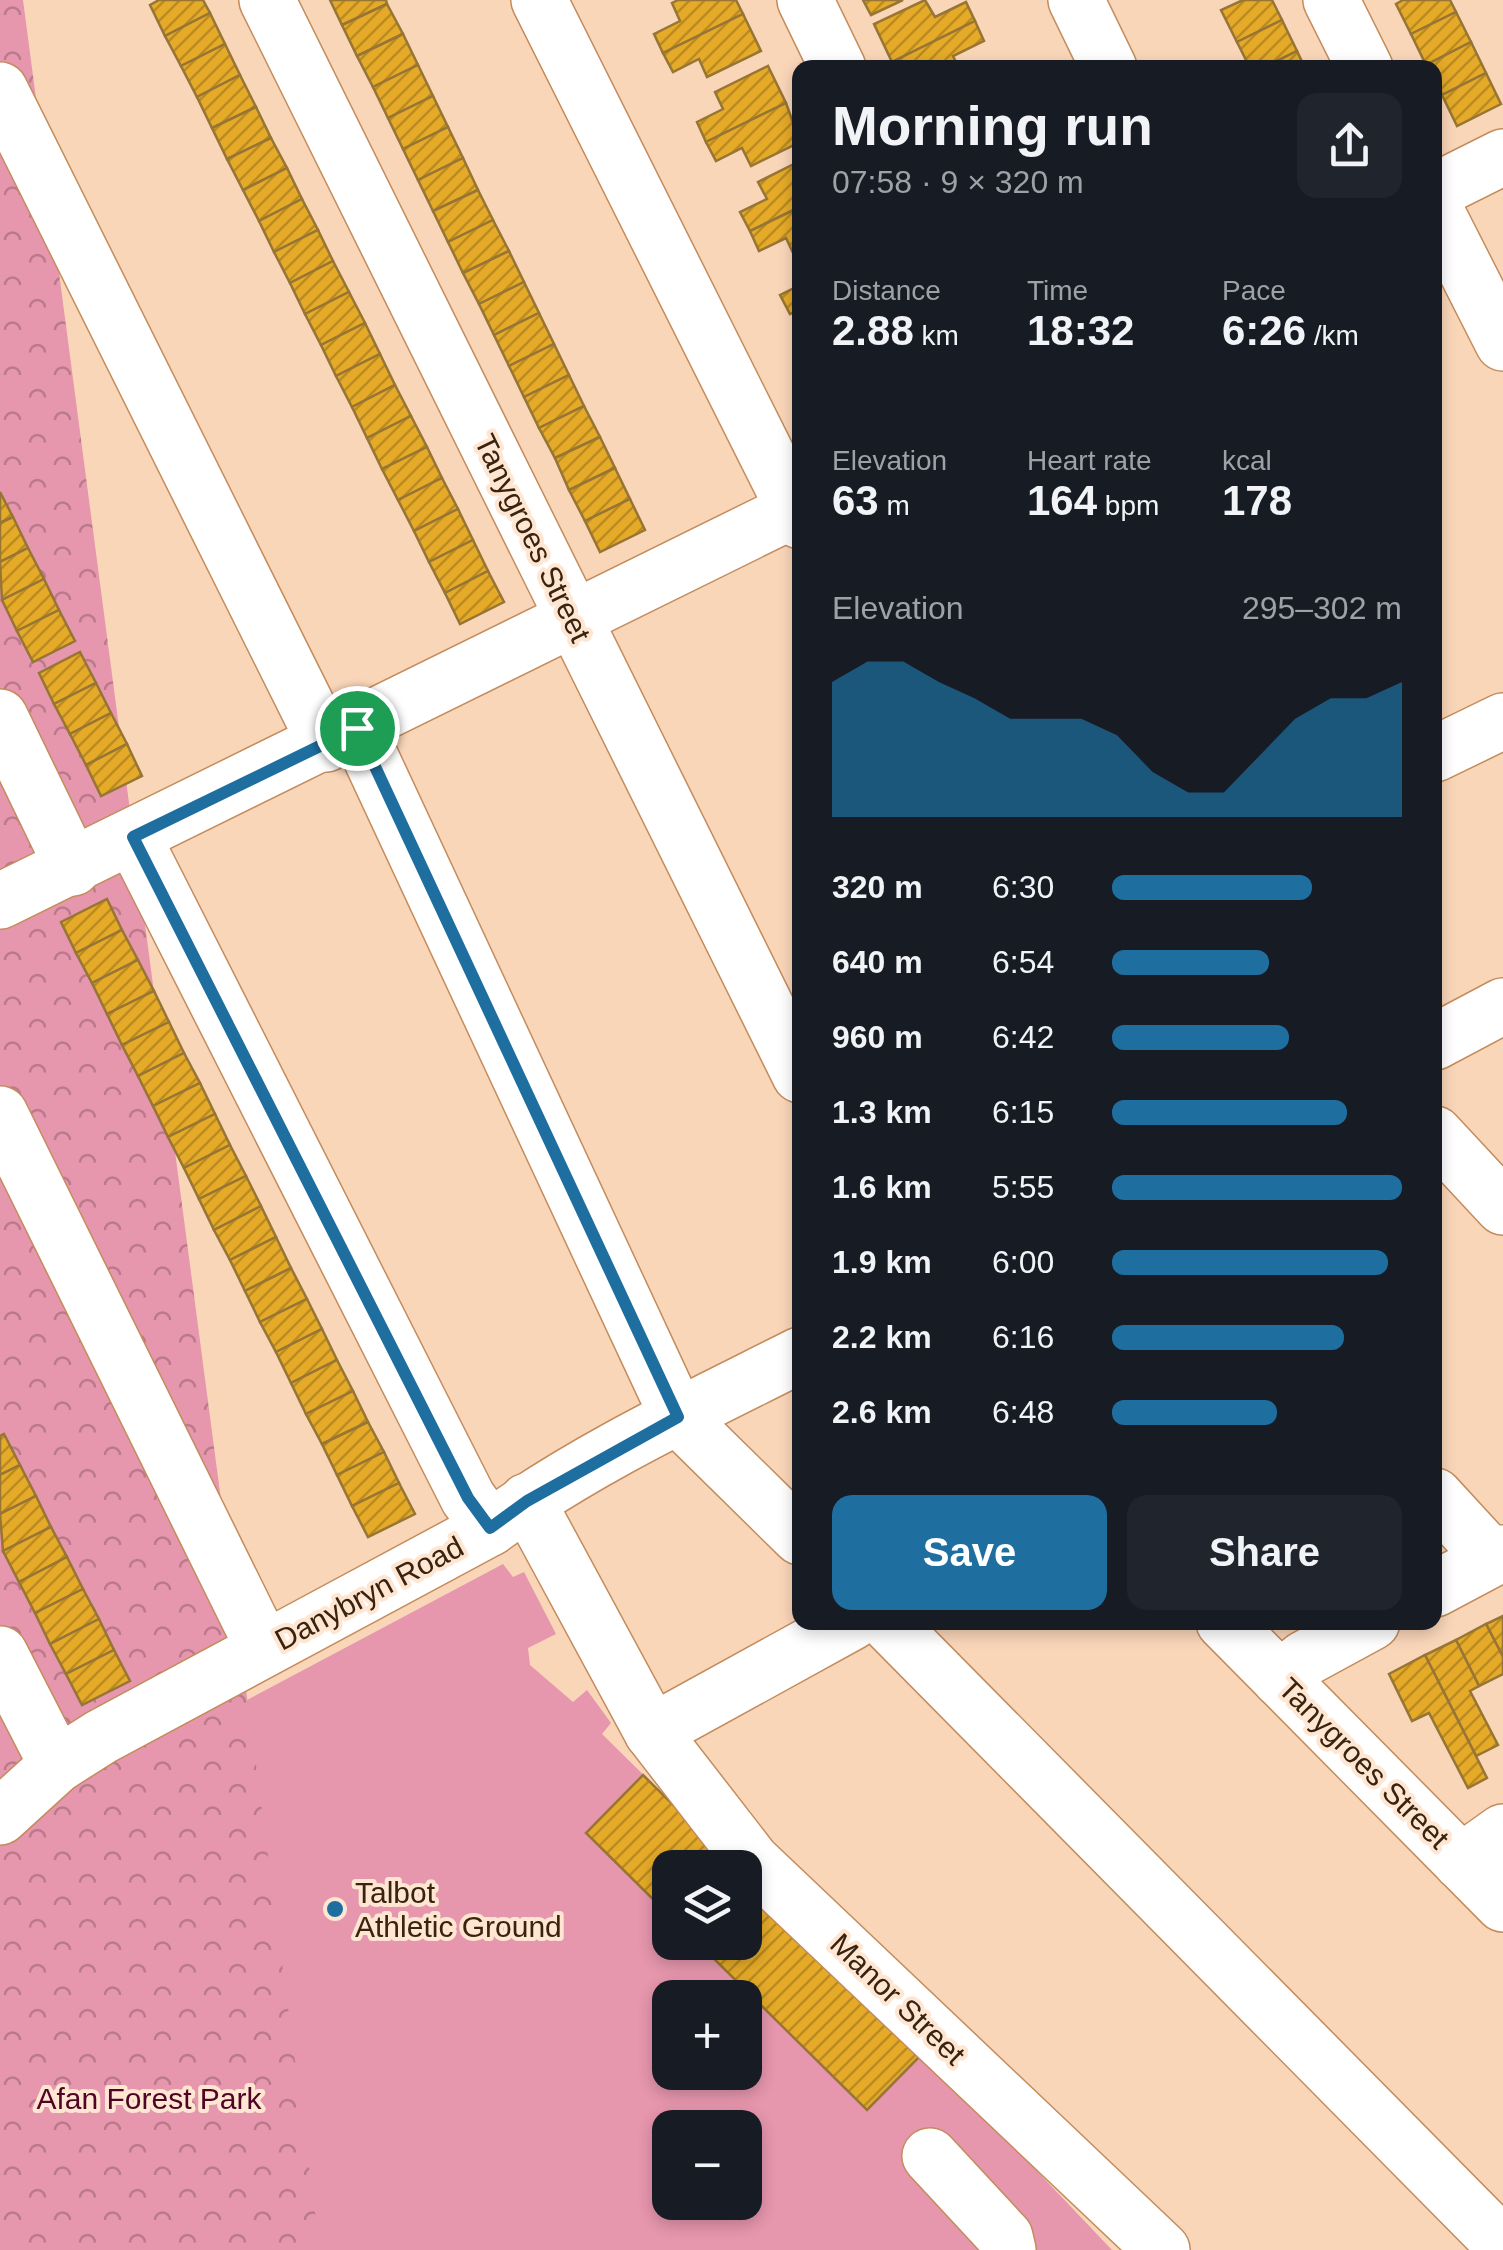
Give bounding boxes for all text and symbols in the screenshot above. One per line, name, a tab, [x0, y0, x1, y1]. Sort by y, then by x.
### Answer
button: share	[1297, 93, 1402, 198]
text: Morning run	[832, 95, 1153, 157]
text: 07:58 · 9 × 320 m	[832, 164, 1084, 200]
text: Distance	[832, 275, 941, 306]
text: Time	[1027, 275, 1088, 306]
text: Pace	[1222, 275, 1286, 306]
text: 2.88	[832, 307, 914, 354]
text: 18:32	[1027, 307, 1134, 354]
text: 6:26	[1222, 307, 1306, 354]
text: km	[914, 320, 959, 351]
text: /km	[1306, 320, 1359, 351]
street label: Tanygroes Street	[468, 429, 598, 648]
text: Elevation	[832, 445, 947, 476]
text: Heart rate	[1027, 445, 1152, 476]
text: kcal	[1222, 445, 1272, 476]
text: 63	[832, 477, 879, 524]
text: 164	[1027, 477, 1097, 524]
text: 178	[1222, 477, 1292, 524]
text: m	[879, 490, 910, 521]
text: bpm	[1097, 490, 1159, 521]
text: Elevation	[832, 590, 964, 626]
text: 295–302 m	[1242, 590, 1402, 626]
pin	[315, 686, 400, 771]
icon: arrive	[330, 701, 385, 756]
text: 320 m	[832, 869, 923, 905]
text: 6:30	[992, 869, 1054, 905]
text: 640 m	[832, 944, 923, 980]
text: 6:54	[992, 944, 1054, 980]
text: 960 m	[832, 1019, 923, 1055]
text: 6:42	[992, 1019, 1054, 1055]
text: 1.3 km	[832, 1094, 932, 1130]
text: 6:15	[992, 1094, 1054, 1130]
text: 1.6 km	[832, 1169, 932, 1205]
text: 5:55	[992, 1169, 1054, 1205]
text: 1.9 km	[832, 1244, 932, 1280]
text: 6:00	[992, 1244, 1054, 1280]
text: 2.2 km	[832, 1319, 932, 1355]
text: 6:16	[992, 1319, 1054, 1355]
text: 2.6 km	[832, 1394, 932, 1430]
text: 6:48	[992, 1394, 1054, 1430]
button: Save	[832, 1495, 1107, 1610]
button: Share	[1127, 1495, 1402, 1610]
street label: Danybryn Road	[269, 1529, 469, 1657]
street label: Tanygroes Street	[1272, 1671, 1456, 1855]
map controls	[652, 1850, 762, 2220]
button: layers	[652, 1850, 762, 1960]
place label: Talbot Athletic Ground	[355, 1876, 562, 1943]
marker: Talbot Athletic Ground	[324, 1898, 346, 1920]
street label: Manor Street	[824, 1927, 972, 2072]
button: +	[652, 1980, 762, 2090]
park label: Afan Forest Park	[36, 2082, 263, 2115]
button: −	[652, 2110, 762, 2220]

